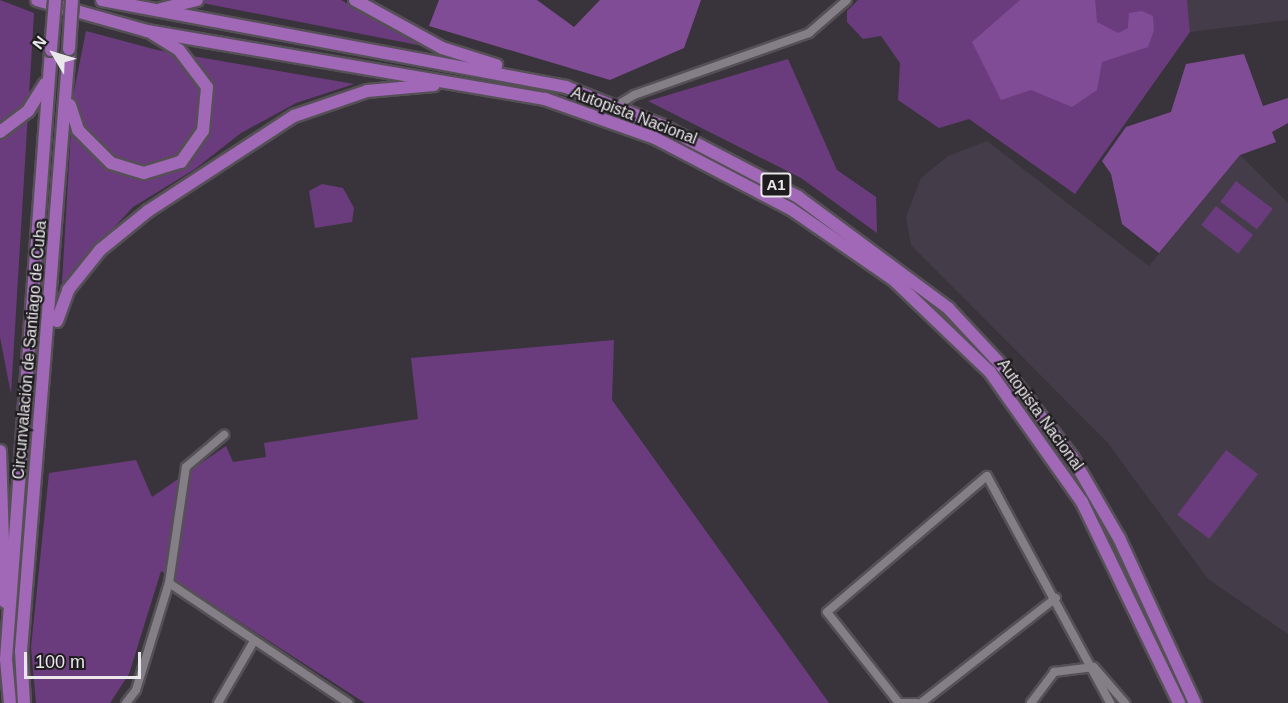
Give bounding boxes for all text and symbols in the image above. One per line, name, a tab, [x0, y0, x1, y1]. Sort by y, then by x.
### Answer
north arrow	[24, 24, 84, 84]
text: N	[29, 33, 50, 52]
street label: Autopista Nacional	[568, 83, 700, 149]
road number: A1	[760, 173, 792, 197]
street label: Circunvalación de Santiago de Cuba	[9, 220, 51, 480]
street label: Autopista Nacional	[993, 355, 1087, 475]
scale bar	[27, 640, 144, 678]
text: 100 m	[35, 652, 85, 672]

